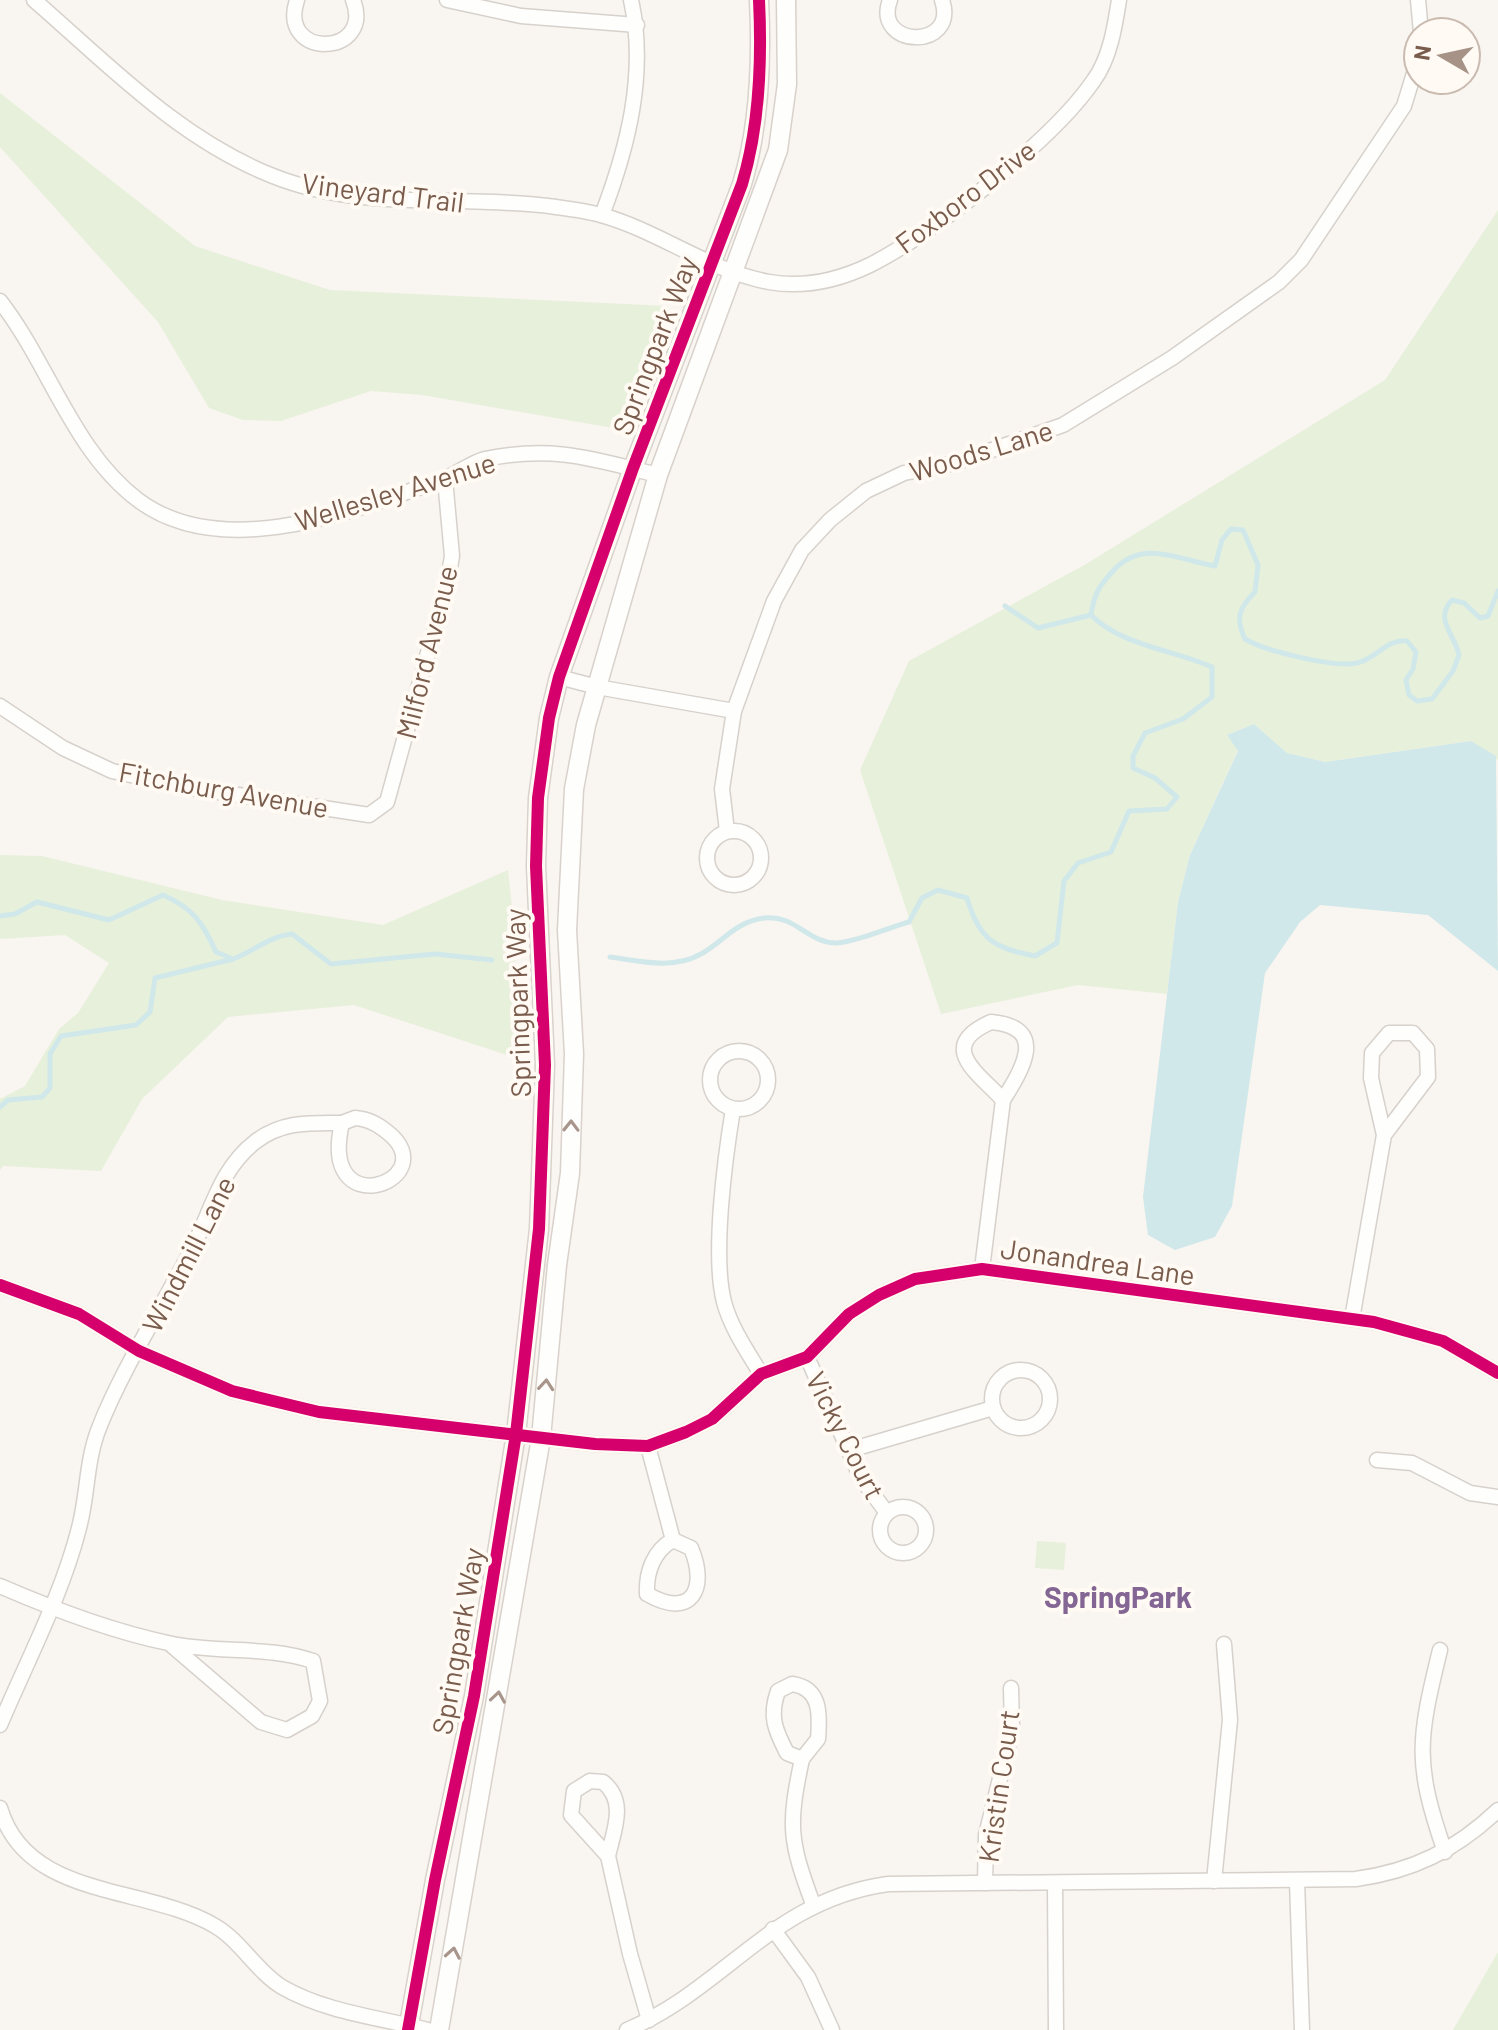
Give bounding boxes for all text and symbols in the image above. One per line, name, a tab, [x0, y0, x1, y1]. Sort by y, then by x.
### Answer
north arrow	[1402, 16, 1482, 96]
text: N	[1407, 43, 1435, 62]
street label: Foxboro Drive	[888, 132, 1042, 260]
street label: Vineyard Trail	[300, 165, 466, 219]
street label: Springpark Way	[604, 251, 704, 439]
street label: Woods Lane	[905, 412, 1057, 488]
street label: Wellesley Avenue	[291, 444, 499, 538]
street label: Milford Avenue	[388, 562, 464, 742]
street label: Fitchburg Avenue	[117, 754, 331, 824]
street label: Springpark Way	[497, 908, 537, 1098]
one-way arrow	[562, 1119, 580, 1132]
street label: Windmill Lane	[134, 1170, 242, 1338]
street label: Jonandrea Lane	[999, 1231, 1197, 1291]
street label: Vicky Court	[799, 1365, 893, 1505]
one-way arrow	[537, 1378, 554, 1391]
street label: Springpark Way	[424, 1545, 490, 1737]
district label: SpringPark	[1044, 1578, 1192, 1614]
one-way arrow	[489, 1690, 506, 1704]
street label: Kristin Court	[970, 1707, 1026, 1865]
one-way arrow	[443, 1946, 460, 1960]

